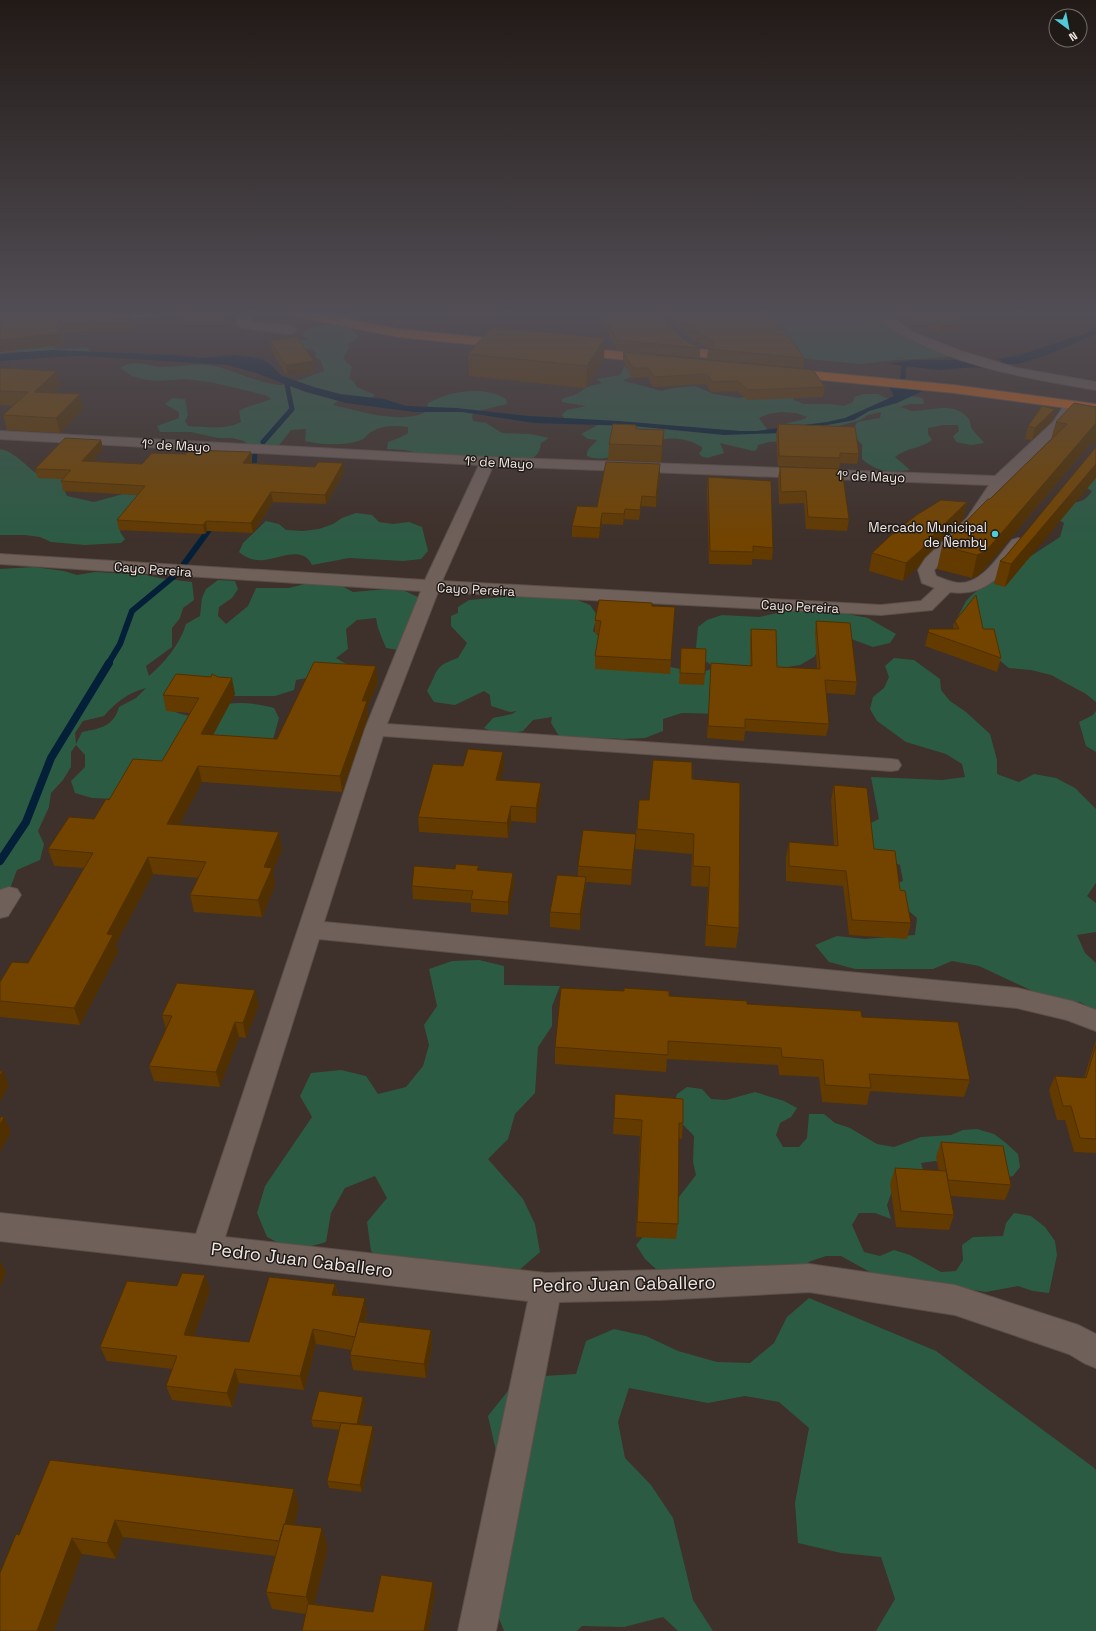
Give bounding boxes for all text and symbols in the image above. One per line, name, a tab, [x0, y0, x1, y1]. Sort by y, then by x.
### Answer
north arrow	[1048, 8, 1088, 48]
text: N	[1066, 29, 1080, 44]
street label: 1º de Mayo	[141, 435, 211, 456]
street label: 1º de Mayo	[464, 452, 534, 473]
street label: 1º de Mayo	[836, 467, 905, 486]
place label: Mercado Municipal de Ñemby	[868, 519, 987, 551]
marker: Mercado Municipal de Ñemby	[990, 529, 1000, 539]
street label: Cayo Pereira	[113, 558, 193, 581]
street label: Cayo Pereira	[437, 579, 516, 600]
street label: Cayo Pereira	[761, 596, 840, 617]
street label: Pedro Juan Caballero	[210, 1237, 394, 1282]
street label: Pedro Juan Caballero	[532, 1270, 716, 1297]

